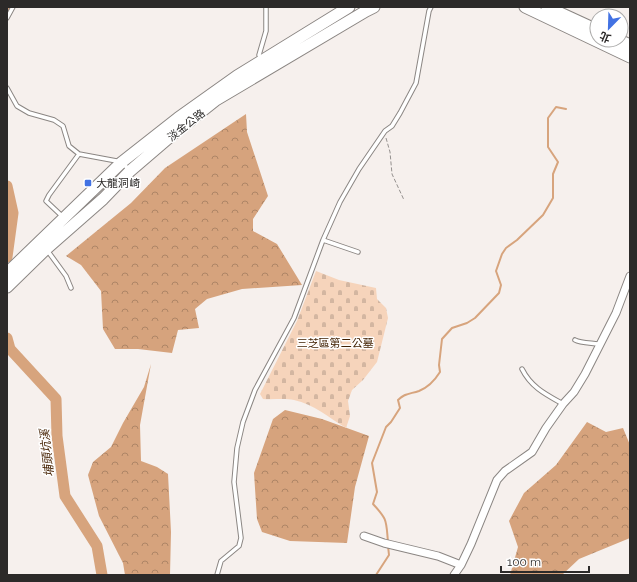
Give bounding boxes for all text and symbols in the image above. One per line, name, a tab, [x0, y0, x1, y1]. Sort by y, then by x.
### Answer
north arrow	[589, 8, 629, 48]
text: 北	[598, 29, 613, 45]
street label: 淡金公路	[165, 107, 208, 144]
place label: 大龍洞崎	[96, 177, 140, 190]
marker: 大龍洞崎	[83, 178, 93, 188]
park label: 三芝區第二公墓	[297, 337, 374, 350]
water label: 埔頭坑溪	[37, 426, 56, 478]
scale bar	[501, 548, 589, 574]
text: 100 m	[507, 555, 541, 569]

